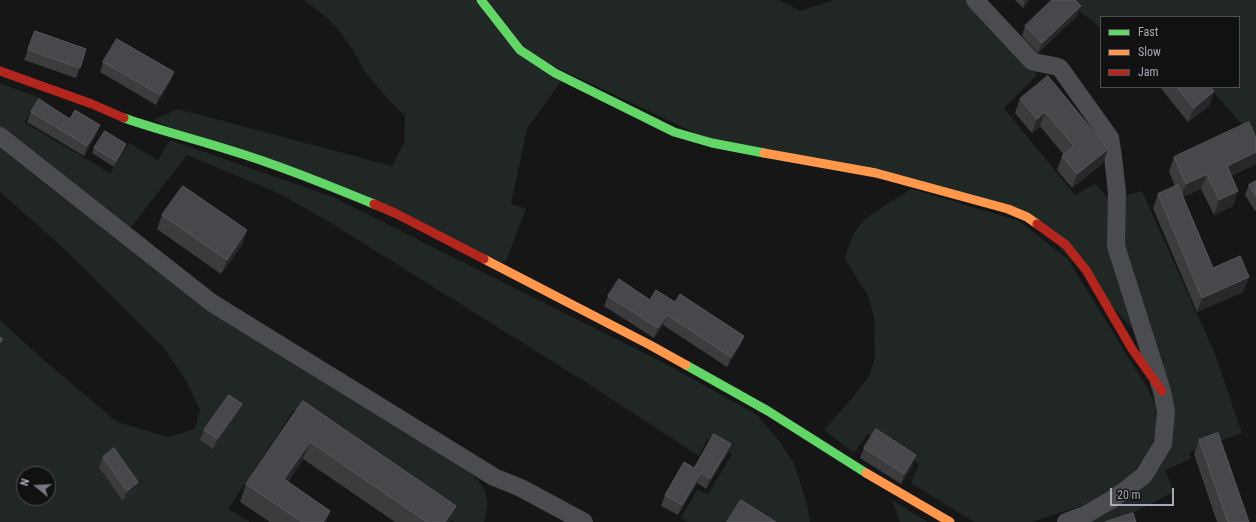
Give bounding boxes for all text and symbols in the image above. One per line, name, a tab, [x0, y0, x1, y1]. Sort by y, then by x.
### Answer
legend	[1100, 16, 1240, 88]
text: Fast	[1138, 25, 1158, 39]
text: Slow	[1138, 45, 1161, 59]
text: Jam	[1138, 65, 1159, 79]
north arrow	[16, 466, 56, 506]
text: N	[18, 477, 32, 488]
scale bar	[1112, 480, 1176, 506]
text: 20 m	[1117, 488, 1141, 502]

